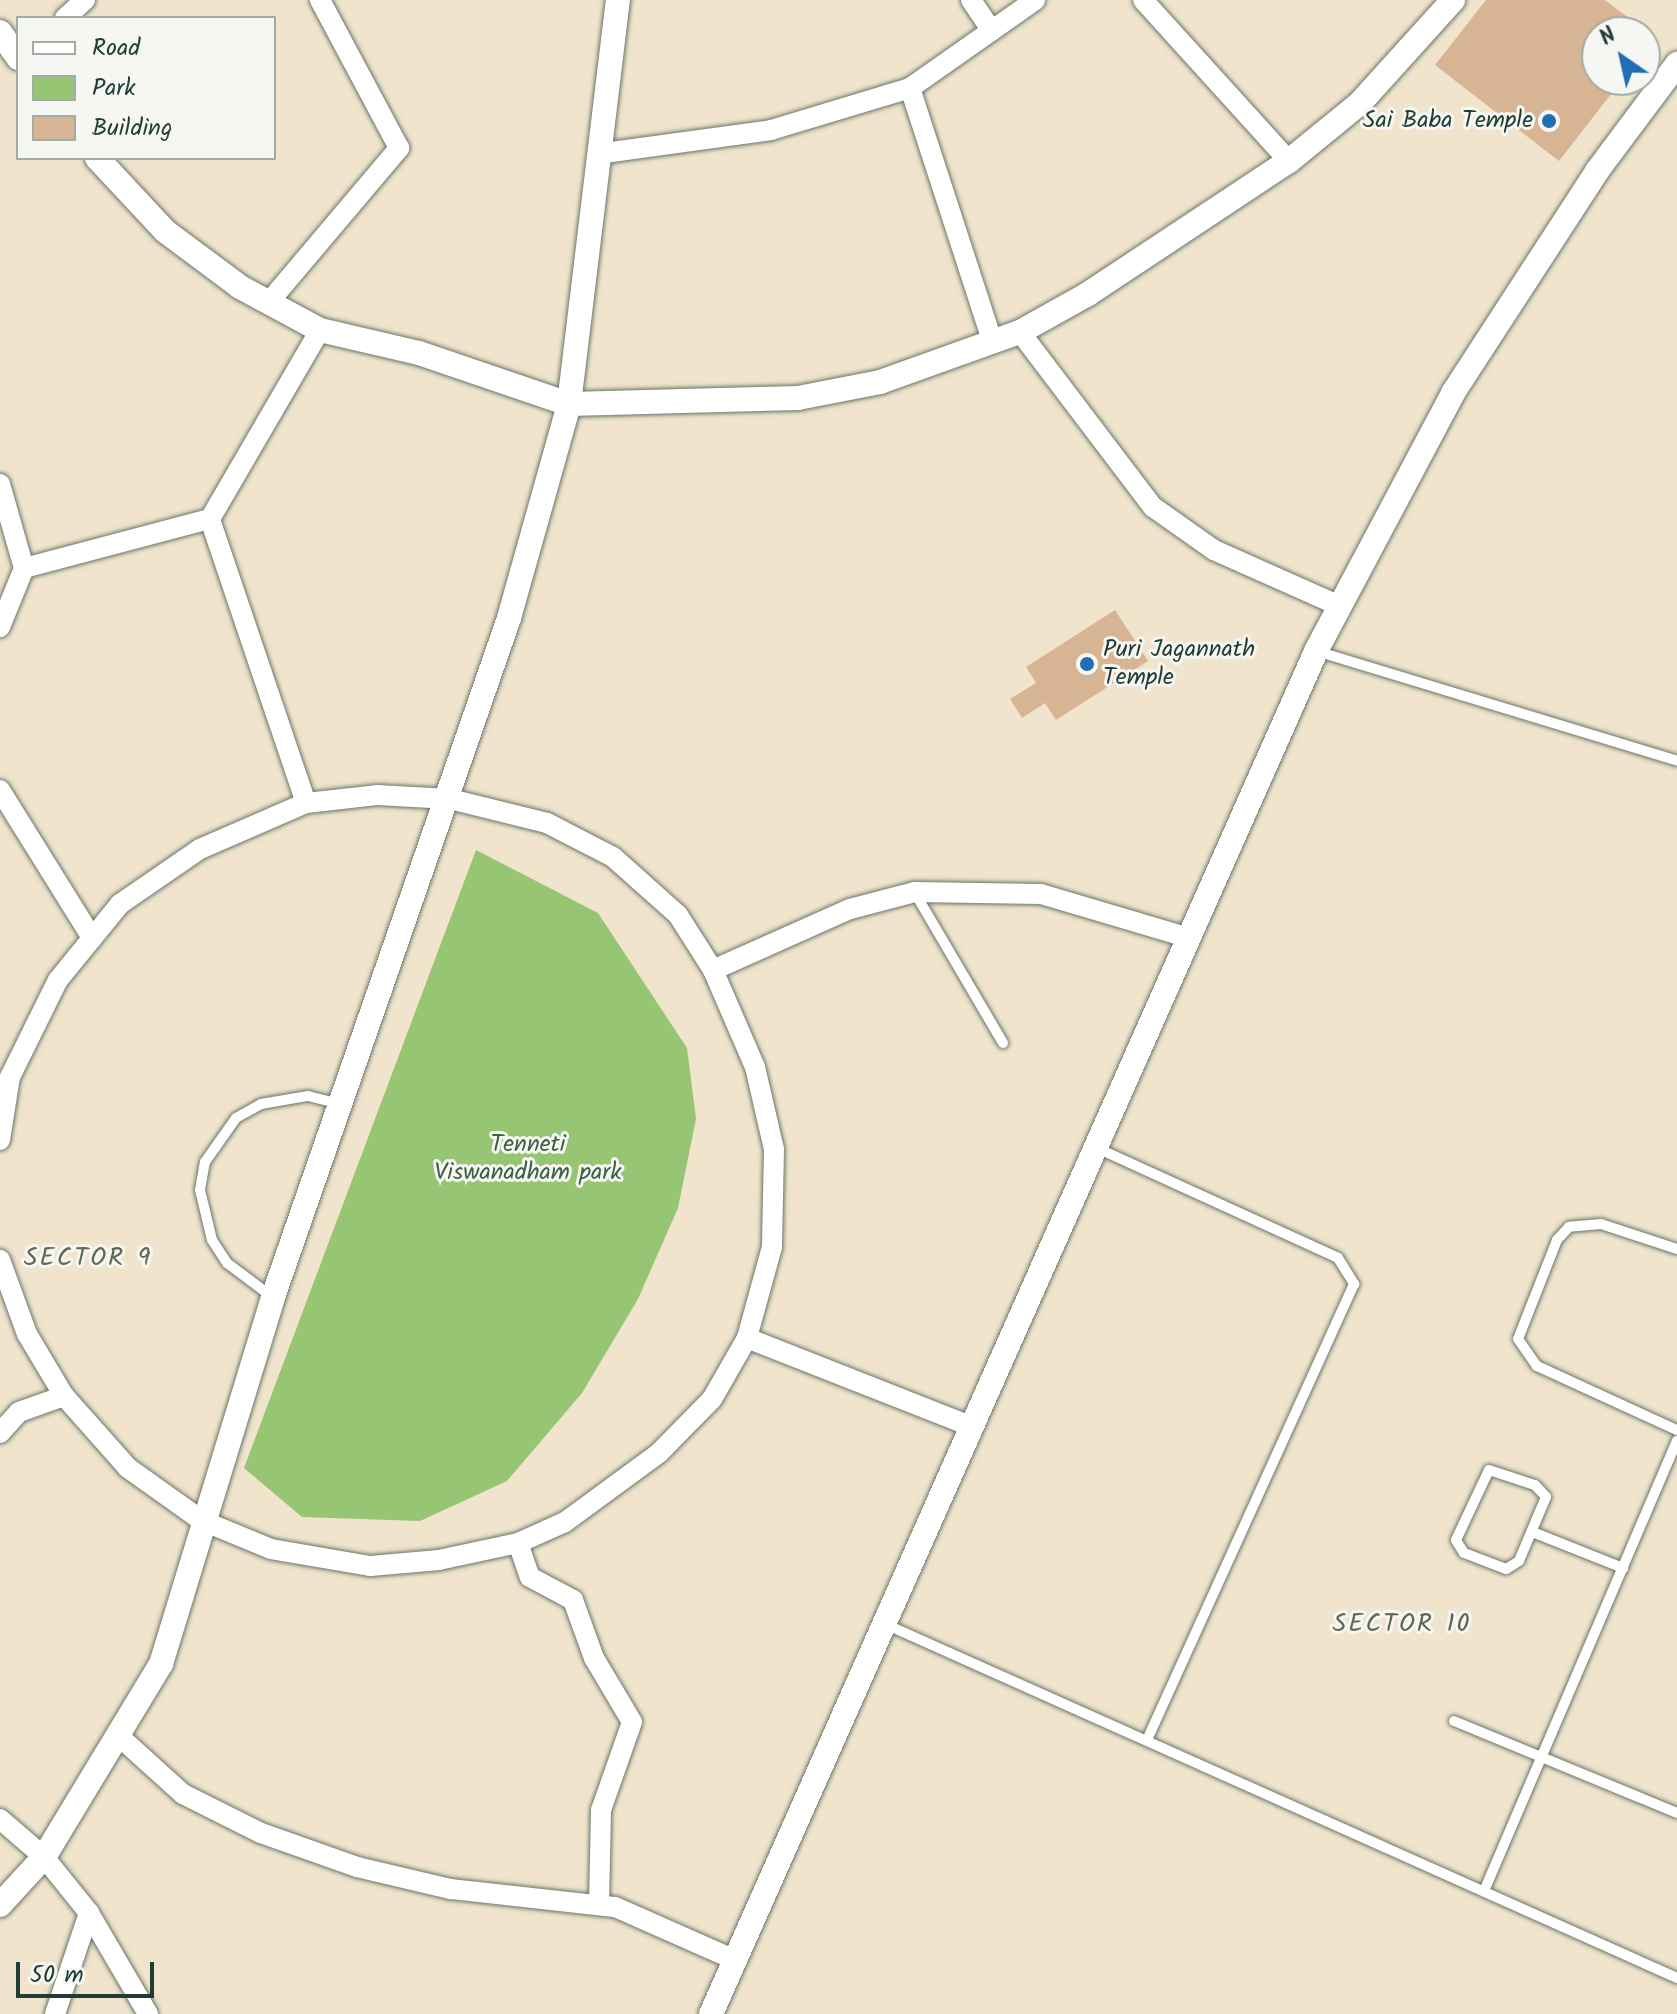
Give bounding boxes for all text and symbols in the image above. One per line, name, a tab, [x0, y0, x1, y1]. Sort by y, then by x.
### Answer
legend	[16, 16, 276, 160]
north arrow	[1581, 16, 1661, 96]
text: N	[1593, 19, 1624, 56]
text: Road	[92, 29, 140, 68]
text: Park	[92, 69, 136, 108]
place label: Sai Baba Temple	[1363, 107, 1533, 135]
text: Building	[92, 109, 172, 148]
marker: Sai Baba Temple	[1540, 112, 1558, 130]
place label: Puri Jagannath Temple	[1103, 636, 1255, 692]
marker: Puri Jagannath Temple	[1078, 655, 1096, 673]
park label: Tenneti Viswanadham park	[435, 1131, 621, 1187]
district label: SECTOR 9	[24, 1243, 152, 1275]
district label: SECTOR 10	[1332, 1609, 1472, 1641]
scale bar	[20, 1946, 158, 1996]
text: 50 m	[30, 1956, 84, 1995]

